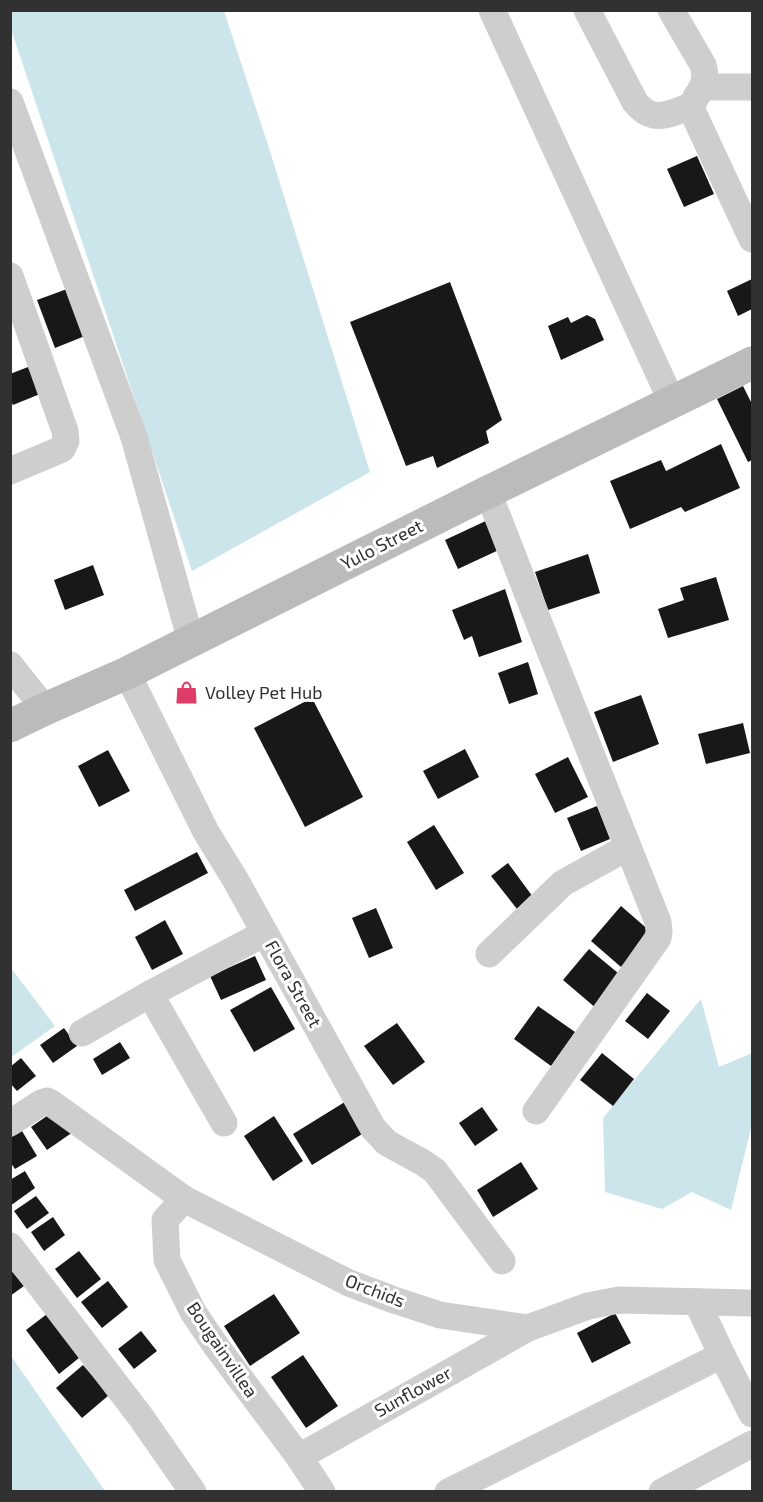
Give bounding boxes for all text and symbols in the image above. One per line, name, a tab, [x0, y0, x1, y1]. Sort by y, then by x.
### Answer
street label: Yulo Street	[337, 514, 426, 574]
shop icon: Volley Pet Hub	[174, 680, 200, 706]
place label: Volley Pet Hub	[205, 681, 323, 703]
street label: Flora Street	[261, 936, 327, 1031]
street label: Orchids	[342, 1269, 408, 1311]
street label: Bougainvillea	[183, 1297, 263, 1401]
street label: Sunflower	[370, 1361, 455, 1421]

